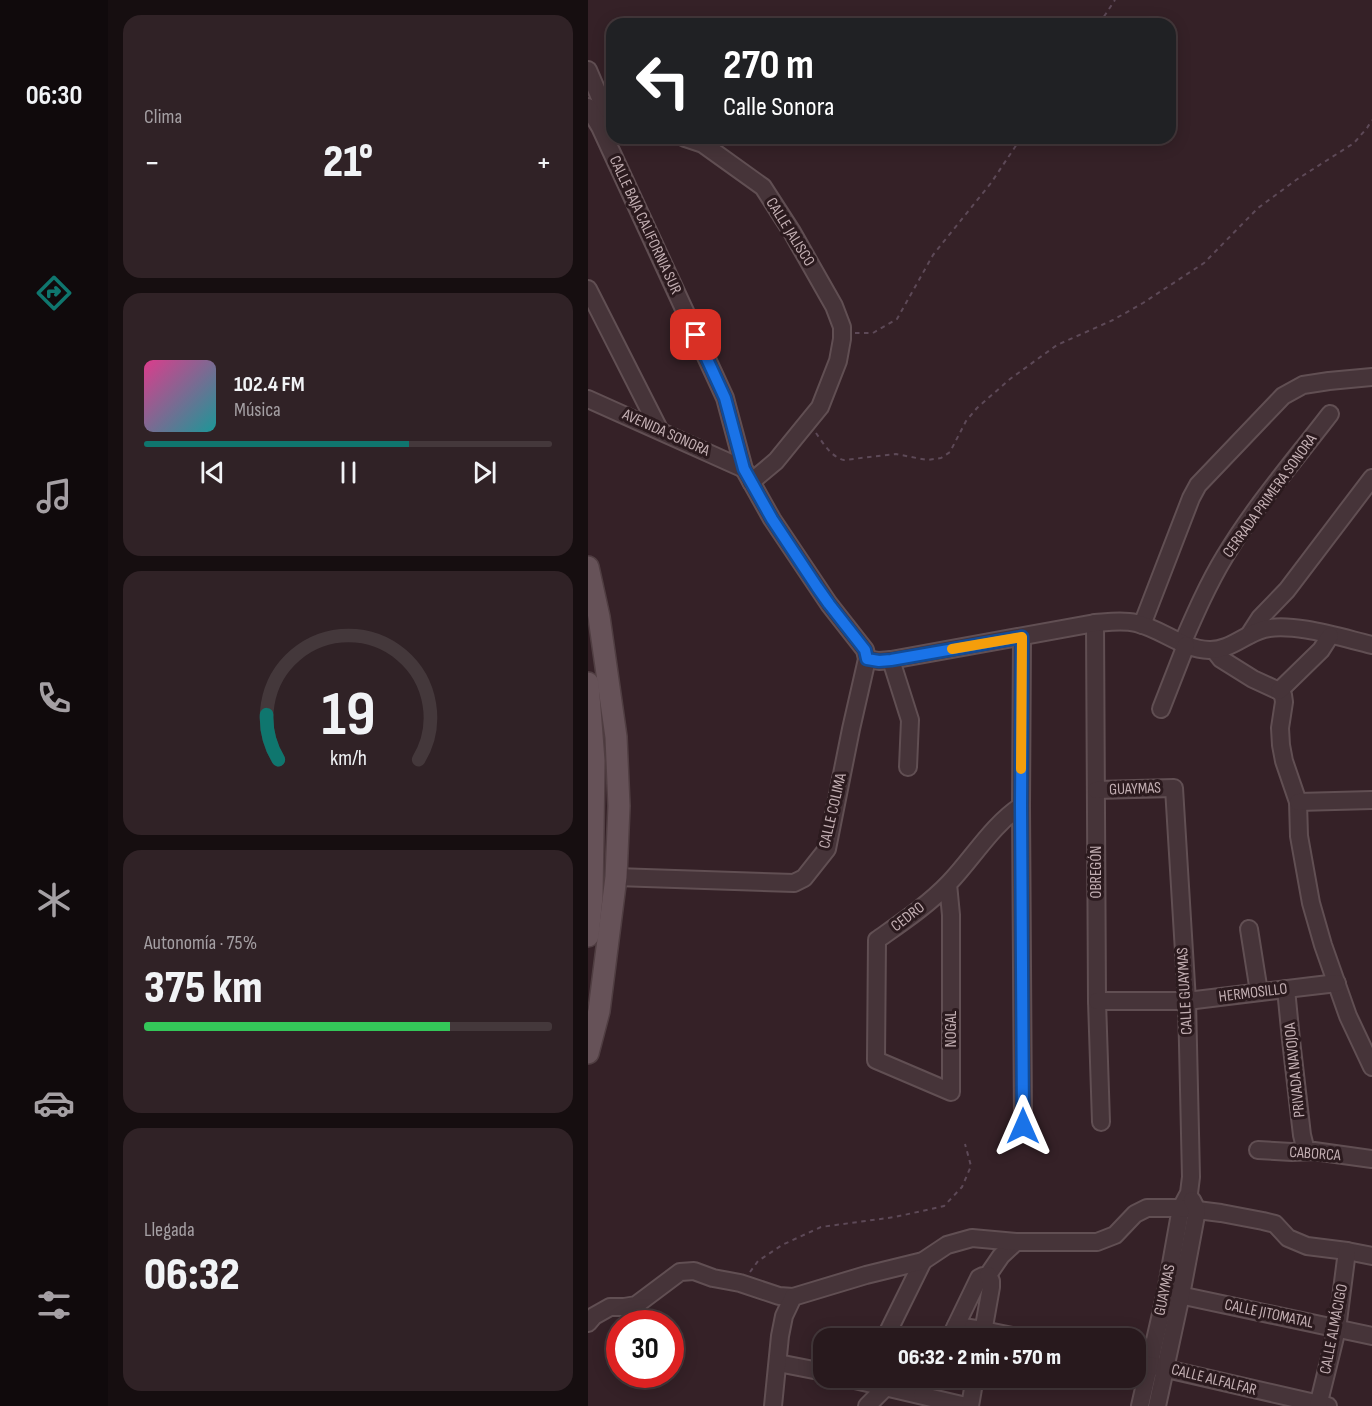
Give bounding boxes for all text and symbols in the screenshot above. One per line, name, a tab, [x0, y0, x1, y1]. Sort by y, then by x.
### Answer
text: 270 m	[723, 40, 814, 91]
icon: left	[624, 42, 702, 120]
text: 06:30	[26, 80, 82, 112]
text: Calle Sonora	[723, 91, 834, 123]
text: Clima	[144, 105, 182, 129]
text: 21°	[323, 135, 373, 190]
text: −	[144, 143, 160, 183]
text: +	[536, 143, 552, 183]
street label: CALLE BAJA CALIFORNIA SUR	[605, 153, 685, 297]
street label: CALLE JALISCO	[761, 194, 819, 270]
icon: directions	[33, 272, 75, 314]
pin	[670, 309, 721, 360]
icon: arrive	[679, 318, 712, 351]
text: 102.4 FM	[234, 371, 305, 398]
text: Música	[234, 398, 281, 422]
street label: AVENIDA SONORA	[619, 405, 713, 461]
street label: CERRADA PRIMERA SONORA	[1219, 430, 1321, 561]
icon: previous	[196, 456, 229, 489]
icon: pause	[332, 456, 365, 489]
icon: next	[468, 456, 501, 489]
icon: music	[33, 475, 75, 517]
icon: phone	[33, 677, 75, 719]
text: 19	[321, 678, 375, 753]
text: km/h	[329, 746, 367, 771]
street label: CALLE COLIMA	[815, 771, 851, 850]
street label: GUAYMAS	[1109, 779, 1161, 799]
street label: OBREGÓN	[1087, 846, 1106, 898]
icon: climate	[33, 879, 75, 921]
street label: CEDRO	[887, 898, 929, 936]
text: Autonomía · 75%	[144, 931, 257, 955]
street label: CALLE GUAYMAS	[1173, 947, 1197, 1035]
text: 375 km	[144, 961, 263, 1016]
street label: HERMOSILLO	[1218, 979, 1288, 1007]
street label: NOGAL	[942, 1011, 961, 1047]
street label: PRIVADA NAVOJOA	[1281, 1021, 1309, 1118]
icon: car	[33, 1082, 75, 1124]
position arrow	[991, 1094, 1055, 1158]
street label: CABORCA	[1289, 1143, 1342, 1165]
text: Llegada	[144, 1218, 195, 1242]
text: 06:32	[144, 1248, 240, 1303]
street label: GUAYMAS	[1150, 1263, 1180, 1317]
street label: CALLE ALMÁCIGO	[1316, 1282, 1352, 1376]
icon: filters	[33, 1284, 75, 1326]
street label: CALLE JITOMATAL	[1223, 1295, 1315, 1333]
speed limit sign: 30	[606, 1310, 684, 1388]
text: 06:32 · 2 min · 570 m	[898, 1344, 1061, 1371]
street label: CALLE ALFALFAR	[1169, 1360, 1259, 1400]

